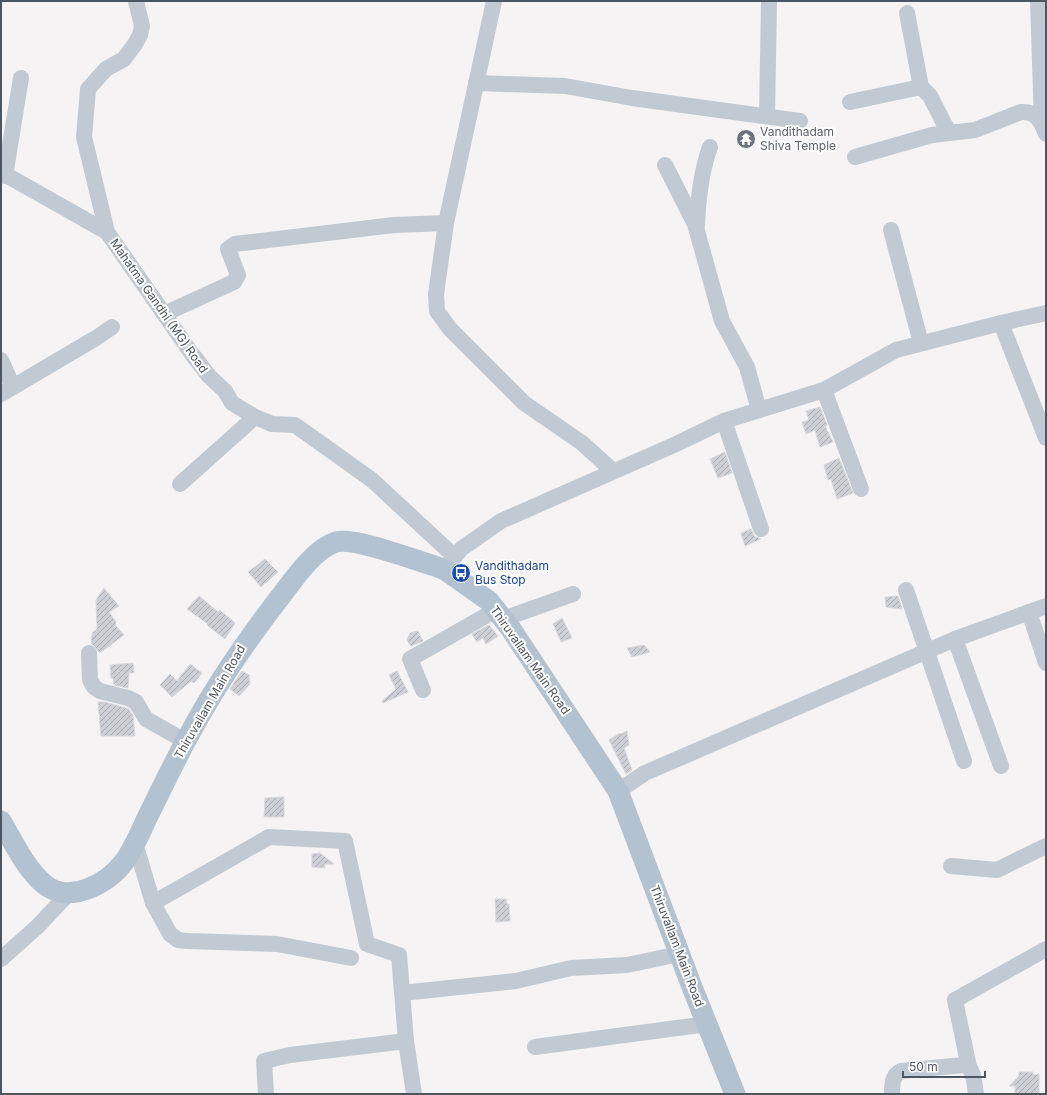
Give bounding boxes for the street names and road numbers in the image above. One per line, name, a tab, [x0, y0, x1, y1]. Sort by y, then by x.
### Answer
street label: Mahatma Gandhi (MG) Road	[107, 236, 212, 376]
street label: Thiruvallam Main Road	[487, 603, 574, 717]
street label: Thiruvallam Main Road	[171, 642, 248, 761]
street label: Thiruvallam Main Road	[647, 883, 708, 1009]

